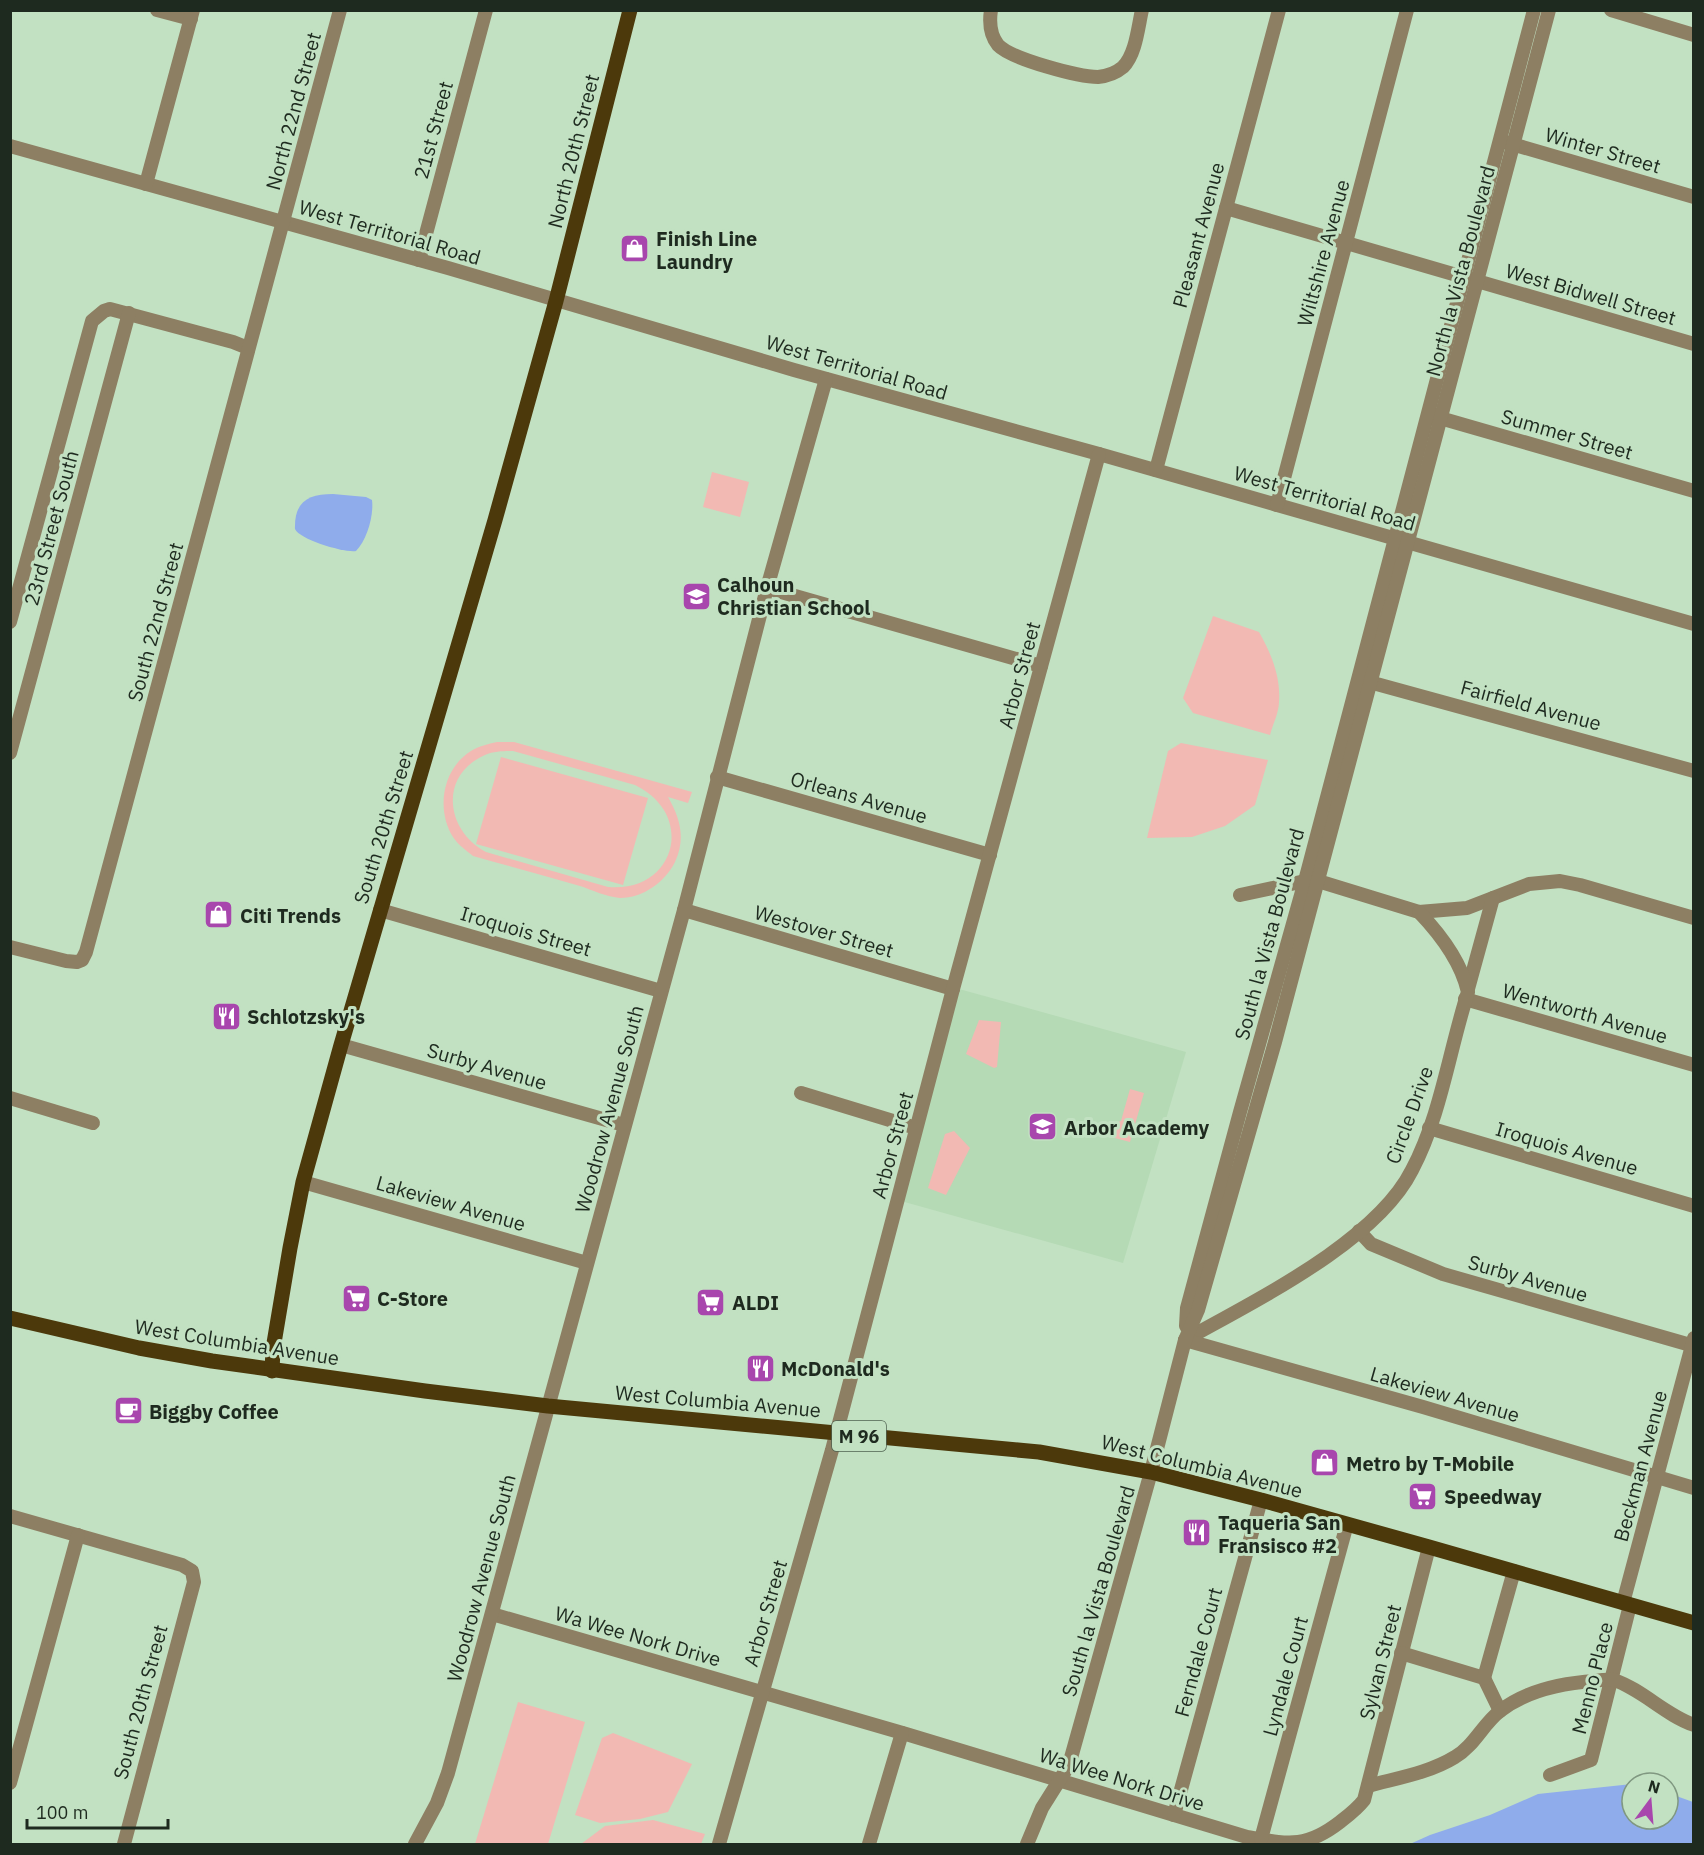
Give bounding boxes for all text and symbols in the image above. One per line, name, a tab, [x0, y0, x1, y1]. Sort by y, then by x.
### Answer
street label: North 22nd Street	[259, 29, 327, 193]
street label: North 20th Street	[541, 71, 605, 231]
street label: 21st Street	[407, 78, 459, 182]
street label: Winter Street	[1542, 121, 1664, 179]
street label: Pleasant Avenue	[1166, 159, 1230, 311]
street label: North la Vista Boulevard	[1419, 163, 1501, 379]
street label: Wiltshire Avenue	[1290, 177, 1356, 329]
street label: West Territorial Road	[296, 193, 484, 271]
place label: Finish Line Laundry	[656, 225, 757, 275]
shop icon: Finish Line Laundry	[619, 233, 651, 265]
street label: West Bidwell Street	[1503, 257, 1679, 331]
street label: West Territorial Road	[763, 328, 951, 406]
street label: Summer Street	[1498, 402, 1636, 466]
street label: 23rd Street South	[17, 447, 85, 609]
street label: West Territorial Road	[1231, 459, 1419, 537]
street label: South 22nd Street	[121, 539, 189, 705]
place label: Calhoun Christian School	[717, 571, 870, 621]
school or university icon: Calhoun Christian School	[680, 580, 712, 612]
street label: Arbor Street	[992, 618, 1046, 732]
street label: Fairfield Avenue	[1458, 673, 1604, 737]
street label: South 20th Street	[347, 747, 419, 907]
street label: Orleans Avenue	[787, 765, 931, 829]
street label: South la Vista Boulevard	[1228, 825, 1310, 1043]
street label: Westover Street	[751, 898, 897, 964]
shop icon: Citi Trends	[203, 899, 235, 931]
street label: Iroquois Street	[457, 899, 595, 963]
place label: Citi Trends	[240, 902, 341, 929]
street label: Wentworth Avenue	[1499, 977, 1671, 1049]
restaurant icon: Schlotzsky's	[210, 1000, 242, 1032]
street label: Woodrow Avenue South	[568, 1002, 650, 1216]
place label: Schlotzsky's	[247, 1003, 365, 1030]
street label: Surby Avenue	[424, 1036, 550, 1096]
street label: Circle Drive	[1379, 1062, 1439, 1168]
street label: Arbor Street	[865, 1088, 919, 1202]
school or university icon: Arbor Academy	[1027, 1111, 1059, 1143]
place label: Arbor Academy	[1064, 1114, 1210, 1141]
street label: Iroquois Avenue	[1493, 1115, 1641, 1181]
street label: Lakeview Avenue	[373, 1169, 529, 1237]
street label: Surby Avenue	[1465, 1248, 1591, 1308]
supermarket icon: C-Store	[340, 1282, 372, 1314]
place label: C-Store	[377, 1285, 448, 1312]
supermarket icon: ALDI	[695, 1286, 727, 1318]
place label: ALDI	[732, 1289, 779, 1316]
street label: West Columbia Avenue	[133, 1313, 341, 1371]
restaurant icon: McDonald's	[744, 1352, 776, 1384]
place label: McDonald's	[781, 1355, 890, 1382]
street label: Lakeview Avenue	[1367, 1360, 1523, 1428]
street label: West Columbia Avenue	[614, 1379, 822, 1423]
street label: Beckman Avenue	[1607, 1387, 1673, 1545]
cafe icon: Biggby Coffee	[112, 1395, 144, 1427]
place label: Biggby Coffee	[149, 1398, 279, 1425]
road number: M 96	[832, 1421, 886, 1451]
street label: West Columbia Avenue	[1099, 1428, 1305, 1504]
shop icon: Metro by T-Mobile	[1309, 1447, 1341, 1479]
place label: Metro by T-Mobile	[1346, 1450, 1514, 1477]
street label: Woodrow Avenue South	[440, 1471, 522, 1685]
supermarket icon: Speedway	[1407, 1480, 1439, 1512]
street label: South la Vista Boulevard	[1055, 1482, 1141, 1700]
place label: Speedway	[1444, 1483, 1542, 1510]
place label: Taqueria San Fransisco #2	[1218, 1509, 1341, 1559]
restaurant icon: Taqueria San Fransisco #2	[1181, 1517, 1213, 1549]
street label: Arbor Street	[737, 1556, 793, 1670]
street label: Ferndale Court	[1168, 1584, 1228, 1720]
street label: Wa Wee Nork Drive	[552, 1599, 724, 1673]
street label: Sylvan Street	[1353, 1601, 1407, 1723]
street label: Lyndale Court	[1256, 1613, 1314, 1739]
street label: Menno Place	[1565, 1619, 1619, 1737]
street label: South 20th Street	[106, 1622, 174, 1782]
street label: Wa Wee Nork Drive	[1036, 1741, 1208, 1817]
north arrow	[1620, 1771, 1680, 1831]
text: N	[1646, 1775, 1662, 1798]
scale bar	[27, 1792, 168, 1830]
text: 100 m	[36, 1801, 88, 1824]

